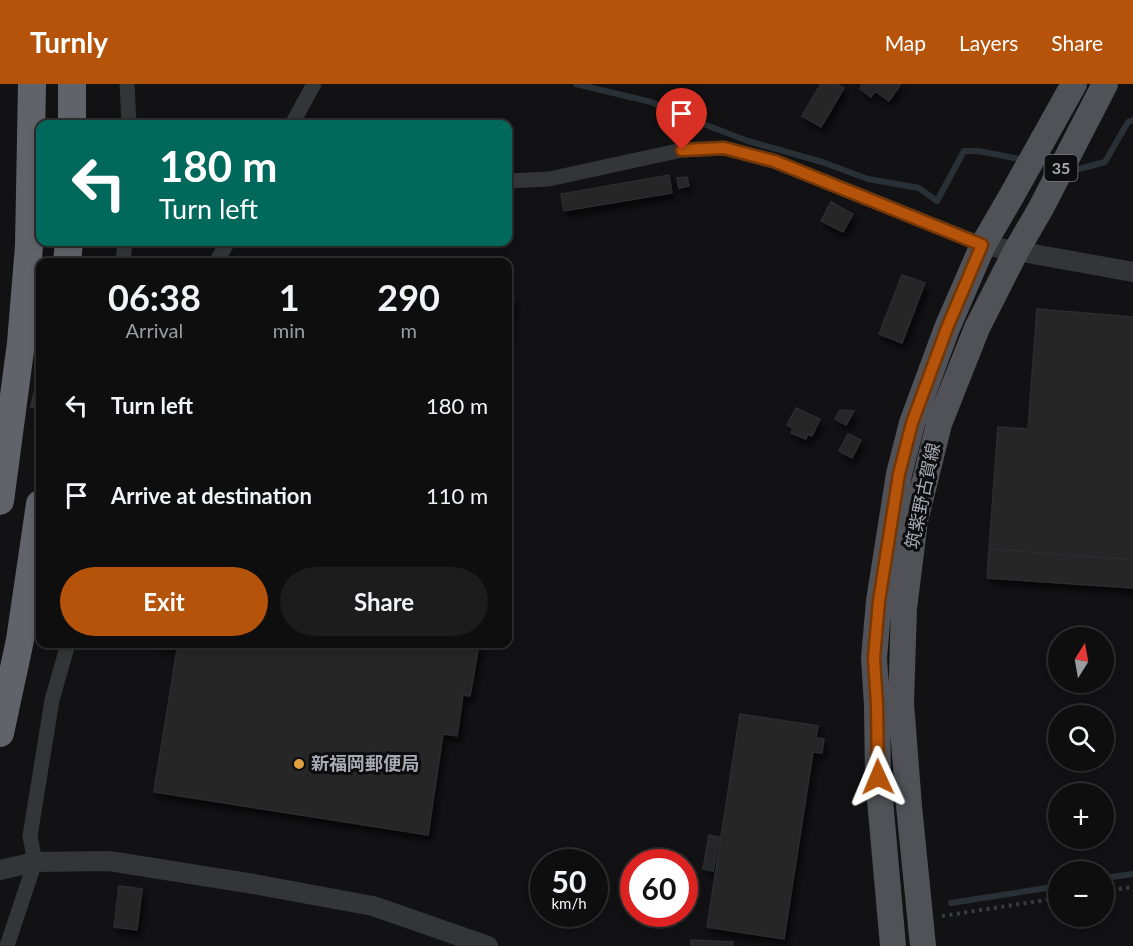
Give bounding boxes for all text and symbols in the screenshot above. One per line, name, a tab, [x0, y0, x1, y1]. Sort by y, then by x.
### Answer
text: Turnly	[30, 25, 108, 59]
text: Map	[885, 30, 926, 55]
text: Layers	[959, 30, 1018, 55]
text: Share	[1051, 30, 1103, 55]
pin	[656, 88, 707, 150]
icon: arrive	[665, 97, 698, 130]
text: 180 m	[159, 141, 277, 191]
icon: left	[60, 144, 138, 222]
road number: 35	[1044, 155, 1078, 181]
text: Turn left	[159, 192, 258, 225]
text: 06:38	[108, 275, 201, 319]
text: 1	[279, 275, 300, 319]
text: 290	[377, 275, 440, 319]
text: Arrival	[126, 318, 183, 342]
text: min	[273, 318, 305, 342]
text: m	[400, 318, 417, 342]
icon: left	[60, 389, 93, 422]
text: Turn left	[111, 392, 193, 419]
text: 180 m	[426, 392, 488, 419]
street label: 筑紫野古賀線	[900, 441, 944, 551]
icon: arrive	[60, 479, 93, 512]
text: Arrive at destination	[111, 482, 312, 509]
text: 110 m	[426, 482, 488, 509]
button: Exit	[60, 567, 268, 636]
button: Share	[280, 567, 488, 636]
north arrow	[1048, 627, 1114, 693]
map controls	[1048, 627, 1114, 927]
button: search	[1048, 705, 1114, 771]
position arrow	[846, 745, 910, 809]
place label: 新福岡郵便局	[311, 752, 419, 774]
marker: 新福岡郵便局	[292, 757, 306, 771]
button: +	[1048, 783, 1114, 849]
speed limit sign: 60	[620, 849, 698, 927]
button: −	[1048, 861, 1114, 927]
text: 50	[552, 863, 586, 899]
text: km/h	[551, 894, 587, 912]

